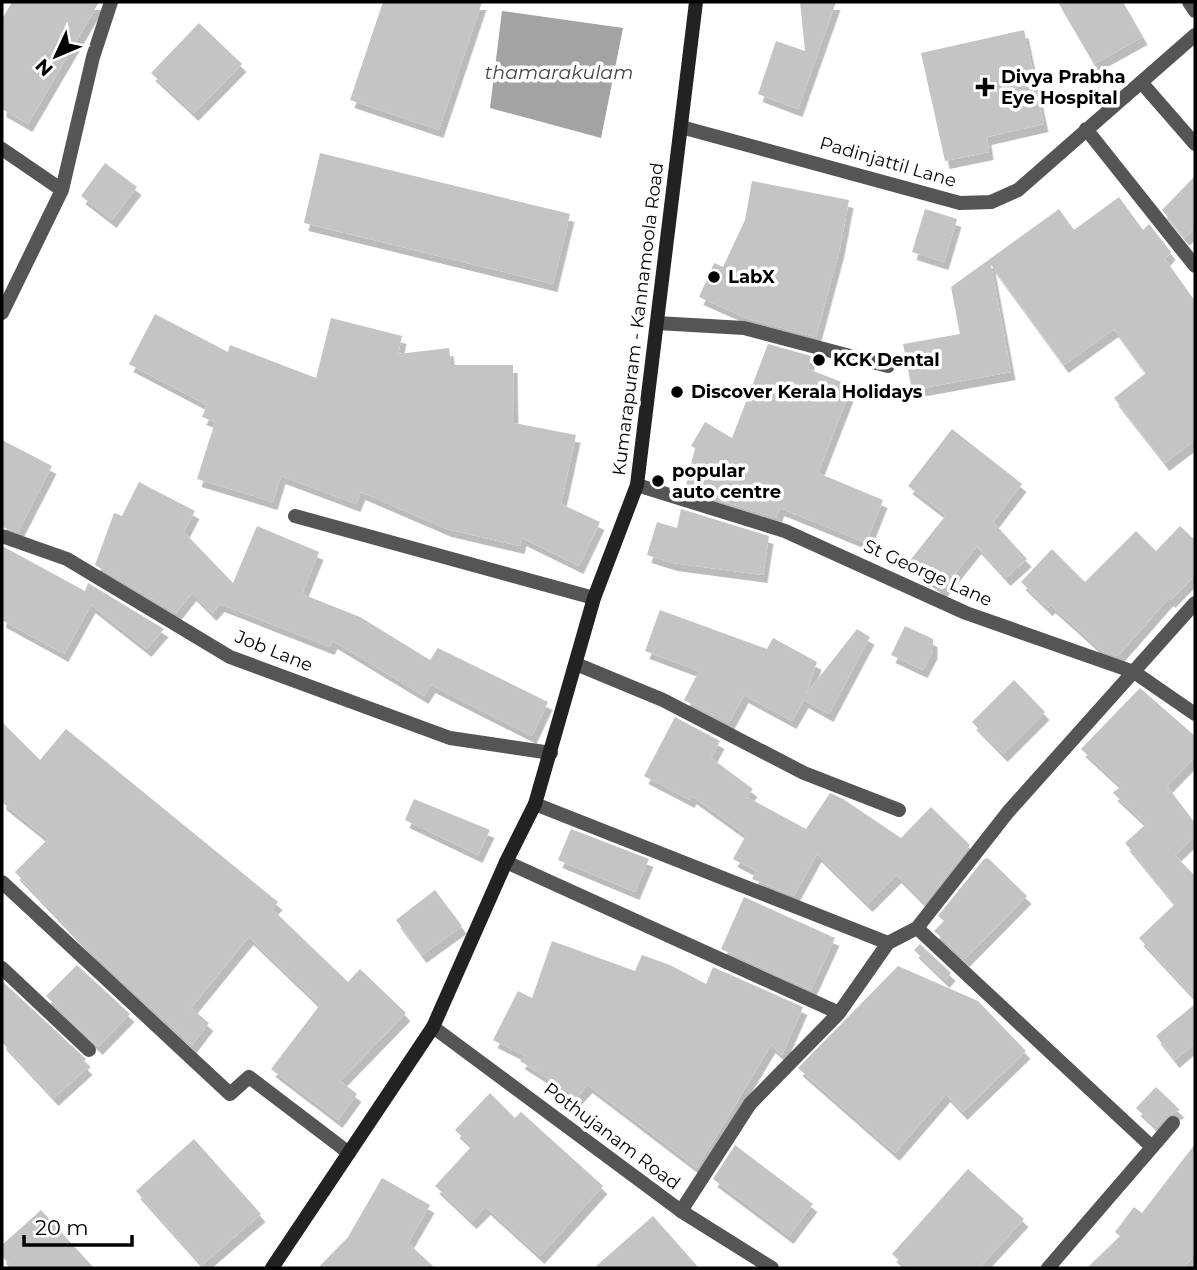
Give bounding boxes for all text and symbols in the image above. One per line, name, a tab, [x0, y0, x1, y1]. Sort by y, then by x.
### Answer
north arrow	[21, 21, 91, 91]
text: N	[31, 54, 58, 81]
water label: thamarakulam	[485, 61, 633, 84]
place label: Divya Prabha Eye Hospital	[1001, 66, 1126, 109]
marker: Divya Prabha Eye Hospital	[975, 77, 995, 97]
street label: Padinjattil Lane	[817, 132, 959, 192]
street label: Kumarapuram - Kannamoola Road	[608, 161, 668, 477]
place label: LabX	[728, 266, 775, 288]
marker: LabX	[706, 269, 722, 285]
place label: KCK Dental	[833, 349, 940, 371]
marker: KCK Dental	[811, 352, 827, 368]
place label: Discover Kerala Holidays	[691, 381, 923, 403]
marker: Discover Kerala Holidays	[669, 384, 685, 400]
place label: popular auto centre	[672, 460, 781, 503]
marker: popular auto centre	[650, 473, 666, 489]
street label: St George Lane	[860, 535, 996, 611]
street label: Job Lane	[231, 625, 316, 677]
street label: Pothujanam Road	[540, 1078, 684, 1194]
scale bar	[24, 1204, 133, 1248]
text: 20 m	[35, 1215, 89, 1240]

